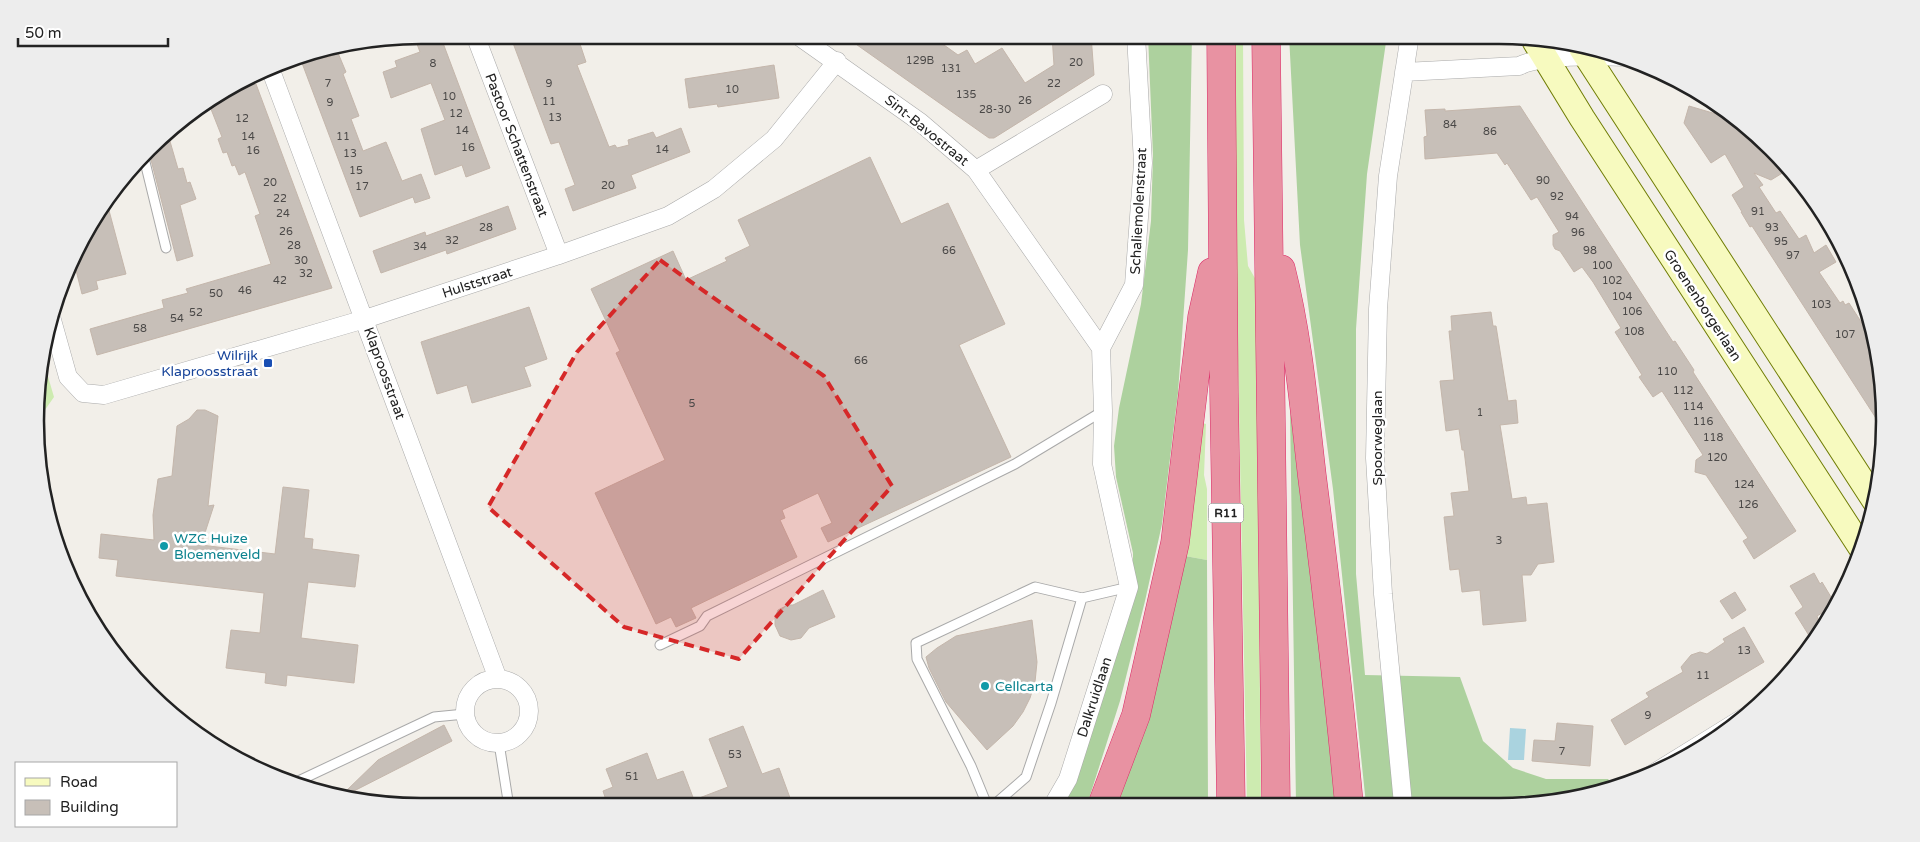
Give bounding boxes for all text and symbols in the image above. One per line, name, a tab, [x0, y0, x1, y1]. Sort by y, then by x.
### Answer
scale bar	[18, 15, 168, 47]
text: 50 m	[25, 24, 62, 42]
house number: 129B	[906, 54, 935, 67]
house number: 20	[1069, 56, 1083, 69]
house number: 8	[430, 57, 437, 70]
house number: 131	[941, 62, 961, 75]
street label: Pastoor Schattenstraat	[481, 71, 552, 220]
house number: 7	[325, 77, 332, 90]
house number: 9	[546, 77, 553, 90]
house number: 22	[1047, 77, 1061, 90]
house number: 10	[725, 83, 739, 96]
house number: 135	[956, 88, 976, 101]
house number: 10	[442, 90, 456, 103]
street label: Sint-Bavostraat	[881, 91, 973, 170]
house number: 26	[1018, 94, 1032, 107]
house number: 11	[542, 95, 556, 108]
house number: 9	[327, 96, 334, 109]
house number: 28-30	[979, 103, 1011, 116]
house number: 12	[449, 107, 463, 120]
house number: 13	[548, 111, 562, 124]
house number: 12	[235, 112, 249, 125]
house number: 84	[1443, 118, 1457, 131]
house number: 14	[455, 124, 469, 137]
house number: 86	[1483, 125, 1497, 138]
house number: 14	[241, 130, 255, 143]
house number: 11	[336, 130, 350, 143]
house number: 16	[461, 141, 475, 154]
house number: 14	[655, 143, 669, 156]
house number: 16	[246, 144, 260, 157]
house number: 13	[343, 147, 357, 160]
street label: Schaliemolenstraat	[1127, 147, 1150, 275]
house number: 15	[349, 164, 363, 177]
house number: 90	[1536, 174, 1550, 187]
house number: 20	[263, 176, 277, 189]
house number: 20	[601, 179, 615, 192]
house number: 17	[355, 180, 369, 193]
house number: 92	[1550, 190, 1564, 203]
house number: 22	[273, 192, 287, 205]
house number: 91	[1751, 205, 1765, 218]
house number: 24	[276, 207, 290, 220]
house number: 94	[1565, 210, 1579, 223]
house number: 28	[479, 221, 493, 234]
house number: 93	[1765, 221, 1779, 234]
house number: 26	[279, 225, 293, 238]
house number: 96	[1571, 226, 1585, 239]
house number: 32	[445, 234, 459, 247]
house number: 95	[1774, 235, 1788, 248]
house number: 28	[287, 239, 301, 252]
house number: 34	[413, 240, 427, 253]
house number: 66	[942, 244, 956, 257]
house number: 98	[1583, 244, 1597, 257]
street label: Groenenborgerlaan	[1660, 246, 1745, 364]
house number: 97	[1786, 249, 1800, 262]
house number: 30	[294, 254, 308, 267]
house number: 100	[1592, 259, 1612, 272]
street label: Hulststraat	[440, 263, 515, 302]
house number: 32	[299, 267, 313, 280]
house number: 42	[273, 274, 287, 287]
house number: 102	[1602, 274, 1622, 287]
house number: 46	[238, 284, 252, 297]
house number: 50	[209, 287, 223, 300]
house number: 104	[1612, 290, 1632, 303]
house number: 103	[1811, 298, 1831, 311]
house number: 106	[1622, 305, 1642, 318]
house number: 52	[189, 306, 203, 319]
house number: 54	[170, 312, 184, 325]
house number: 58	[133, 322, 147, 335]
street label: Klaproosstraat	[360, 325, 409, 422]
house number: 108	[1624, 325, 1644, 338]
house number: 107	[1835, 328, 1855, 341]
place label: Wilrijk Klaproosstraat	[161, 347, 259, 380]
house number: 66	[854, 354, 868, 367]
marker: Wilrijk Klaproosstraat	[262, 357, 274, 369]
house number: 110	[1657, 365, 1677, 378]
house number: 112	[1673, 384, 1693, 397]
street label: Spoorweglaan	[1369, 390, 1386, 486]
house number: 5	[689, 397, 696, 410]
house number: 114	[1683, 400, 1703, 413]
house number: 1	[1477, 406, 1483, 419]
house number: 116	[1693, 415, 1713, 428]
house number: 118	[1703, 431, 1723, 444]
house number: 120	[1707, 451, 1727, 464]
house number: 124	[1734, 478, 1754, 491]
house number: 126	[1738, 498, 1758, 511]
road number: R11	[1208, 503, 1244, 522]
place label: WZC Huize Bloemenveld	[174, 530, 260, 563]
house number: 3	[1496, 534, 1503, 547]
marker: WZC Huize Bloemenveld	[158, 540, 170, 552]
house number: 13	[1737, 644, 1751, 657]
street label: Dalkruidlaan	[1074, 655, 1115, 739]
house number: 11	[1696, 669, 1710, 682]
place label: Cellcarta	[995, 678, 1053, 695]
marker: Cellcarta	[979, 680, 991, 692]
house number: 9	[1645, 709, 1652, 722]
house number: 7	[1559, 745, 1566, 758]
house number: 53	[728, 748, 742, 761]
legend	[15, 762, 178, 827]
house number: 51	[625, 770, 639, 783]
text: Road	[60, 773, 98, 791]
text: Building	[60, 798, 119, 816]

